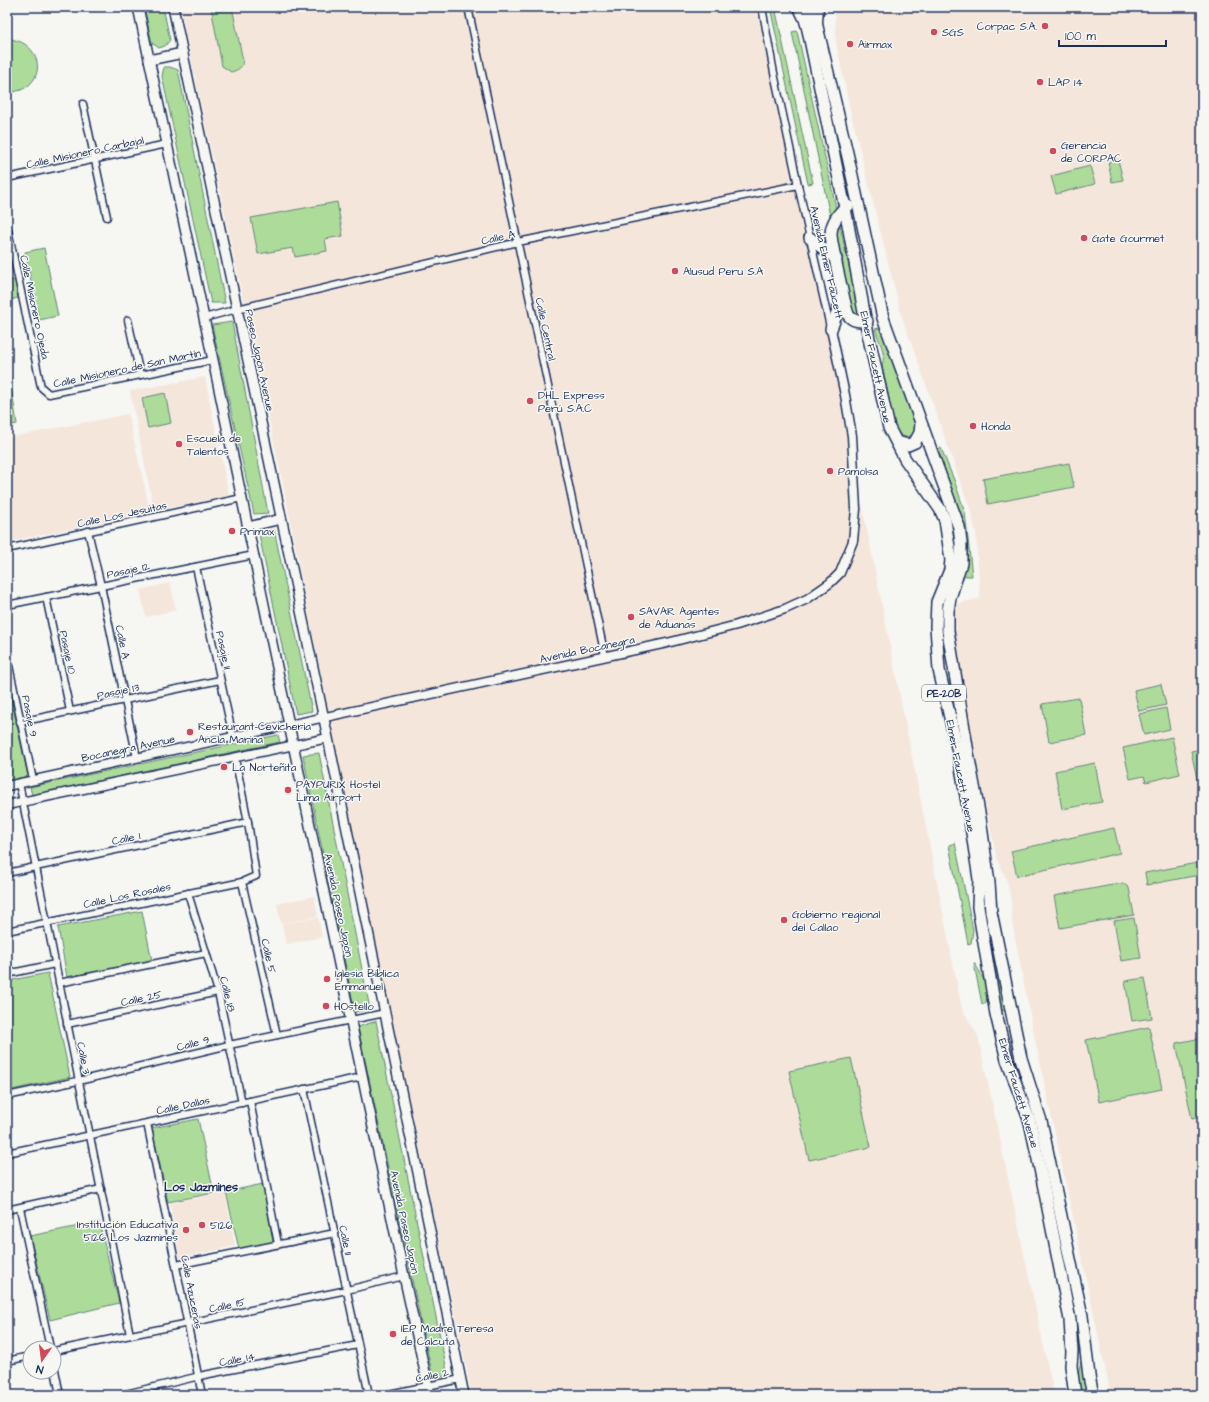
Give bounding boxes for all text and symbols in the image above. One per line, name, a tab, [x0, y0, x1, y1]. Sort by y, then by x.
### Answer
place label: Corpac S.A.	[977, 19, 1037, 34]
marker: Corpac S.A.	[1040, 21, 1050, 31]
scale bar	[1059, 22, 1166, 48]
place label: SGS	[942, 25, 964, 40]
marker: SGS	[929, 27, 939, 37]
text: 100 m	[1065, 28, 1096, 45]
place label: Airmax	[858, 37, 893, 52]
marker: Airmax	[845, 39, 855, 49]
place label: LAP 14	[1048, 75, 1083, 90]
marker: LAP 14	[1035, 77, 1045, 87]
street label: Calle Misionero Carbajal	[25, 133, 146, 172]
place label: Gerencia de CORPAC	[1061, 138, 1122, 166]
marker: Gerencia de CORPAC	[1048, 146, 1058, 156]
street label: Avenida Elmer Faucett	[806, 204, 847, 321]
street label: Calle A	[480, 226, 516, 249]
place label: Gate Gourmet	[1092, 231, 1165, 246]
marker: Gate Gourmet	[1079, 233, 1089, 243]
street label: Calle Misionero Ojeda	[16, 254, 53, 361]
place label: Alusud Peru S.A	[683, 264, 763, 279]
marker: Alusud Peru S.A	[670, 266, 680, 276]
street label: Calle Central	[531, 296, 560, 362]
street label: Paseo Japón Avenue	[241, 308, 278, 413]
street label: Elmer Faucett Avenue	[856, 310, 895, 424]
street label: Calle Misionero de San Martín	[52, 345, 203, 391]
place label: DHL Express Perú S.A.C	[538, 388, 605, 416]
marker: DHL Express Perú S.A.C	[525, 396, 535, 406]
place label: Honda	[981, 419, 1011, 434]
marker: Honda	[968, 421, 978, 431]
place label: Escuela de Talentos	[187, 431, 241, 459]
marker: Escuela de Talentos	[174, 439, 184, 449]
place label: Pamolsa	[838, 464, 879, 479]
marker: Pamolsa	[825, 466, 835, 476]
street label: Calle Los Jesuitas	[76, 498, 169, 531]
place label: Primax	[240, 524, 275, 539]
marker: Primax	[227, 526, 237, 536]
street label: Pasaje 12	[105, 558, 152, 582]
place label: SAVAR Agentes de Aduanas	[639, 604, 720, 632]
marker: SAVAR Agentes de Aduanas	[626, 612, 636, 622]
street label: Calle A	[112, 624, 133, 660]
street label: Pasaje 10	[56, 629, 79, 675]
street label: Pasaje 11	[212, 630, 235, 671]
street label: Avenida Bocanegra	[538, 632, 637, 668]
street label: Pasaje 13	[95, 680, 141, 703]
road number: PE-20B	[922, 685, 966, 701]
street label: Pasaje 9	[18, 694, 41, 738]
place label: Restaurant-Cevichería Ancla Marina	[198, 719, 311, 747]
street label: Elmer Faucett Avenue	[942, 719, 979, 834]
marker: Restaurant-Cevichería Ancla Marina	[185, 727, 195, 737]
street label: Bocanegra Avenue	[80, 731, 177, 767]
place label: La Norteñita	[232, 760, 297, 775]
marker: La Norteñita	[219, 762, 229, 772]
place label: PAYPURIX Hostel Lima Airport	[296, 777, 380, 805]
marker: PAYPURIX Hostel Lima Airport	[283, 785, 293, 795]
street label: Calle 1	[111, 828, 142, 849]
street label: Avenida Paseo Japón	[320, 852, 357, 959]
street label: Calle Los Rosales	[82, 879, 173, 912]
place label: Gobierno regional del Callao	[792, 907, 880, 935]
marker: Gobierno regional del Callao	[779, 915, 789, 925]
street label: Calle 5	[257, 937, 280, 975]
place label: Iglesia Bíblica Emmanuel	[335, 966, 399, 994]
marker: Iglesia Bíblica Emmanuel	[322, 974, 332, 984]
street label: Calle 18	[216, 975, 239, 1013]
street label: Calle 25	[119, 987, 163, 1010]
place label: HOstello	[334, 999, 374, 1014]
marker: HOstello	[321, 1001, 331, 1011]
street label: Calle 9	[175, 1032, 211, 1055]
street label: Elmer Faucett Avenue	[995, 1036, 1042, 1150]
street label: Calle 3	[73, 1041, 94, 1076]
street label: Calle Dallas	[155, 1092, 212, 1118]
street label: Avenida Paseo Japón	[386, 1169, 423, 1276]
district label: Los Jazmines	[164, 1179, 238, 1196]
place label: Institución Educativa 5126 Los Jazmines	[77, 1217, 178, 1245]
place label: 5126	[210, 1218, 232, 1233]
marker: 5126	[197, 1220, 207, 1230]
street label: Calle 11	[335, 1224, 356, 1257]
marker: Institución Educativa 5126 Los Jazmines	[181, 1225, 191, 1235]
street label: Calle Azucenas	[177, 1254, 206, 1331]
street label: Calle 15	[208, 1294, 247, 1317]
place label: IEP Madre Teresa de Calcuta	[401, 1321, 494, 1349]
marker: IEP Madre Teresa de Calcuta	[388, 1329, 398, 1339]
north arrow	[22, 1340, 62, 1380]
street label: Calle 14	[218, 1349, 257, 1370]
text: N	[34, 1361, 45, 1377]
street label: Calle 2	[414, 1365, 451, 1386]

